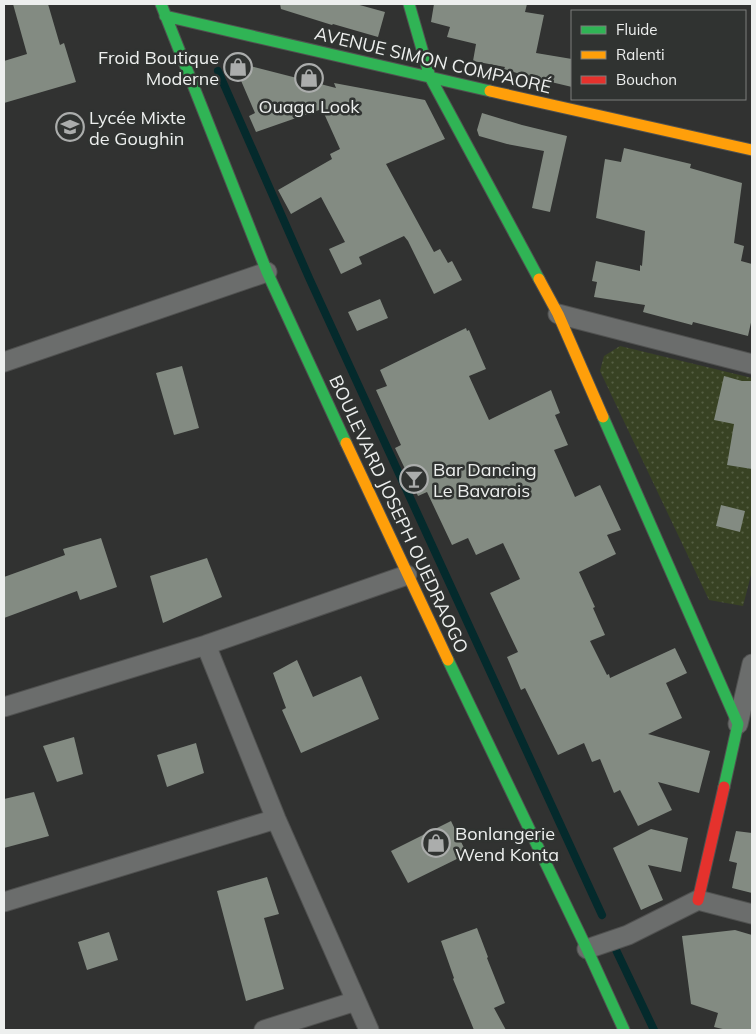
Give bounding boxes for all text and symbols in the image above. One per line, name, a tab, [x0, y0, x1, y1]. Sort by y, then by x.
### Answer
legend	[571, 10, 746, 100]
text: Fluide	[616, 20, 657, 39]
street label: AVENUE SIMON COMPAORÉ	[312, 22, 554, 98]
text: Ralenti	[616, 45, 665, 64]
place label: Froid Boutique Moderne	[98, 46, 219, 90]
shop icon: Froid Boutique Moderne	[223, 52, 253, 82]
shop icon: Ouaga Look	[294, 63, 324, 93]
text: Bouchon	[616, 70, 677, 89]
place label: Ouaga Look	[259, 95, 360, 118]
place label: Lycée Mixte de Goughin	[89, 106, 186, 150]
school or university icon: Lycée Mixte de Goughin	[55, 112, 85, 142]
street label: BOULEVARD JOSEPH OUEDRAOGO	[324, 371, 474, 657]
place label: Bar Dancing Le Bavarois	[433, 458, 537, 502]
bar icon: Bar Dancing Le Bavarois	[399, 464, 429, 494]
place label: Bonlangerie Wend Konta	[455, 822, 559, 866]
shop icon: Bonlangerie Wend Konta	[421, 828, 451, 858]

